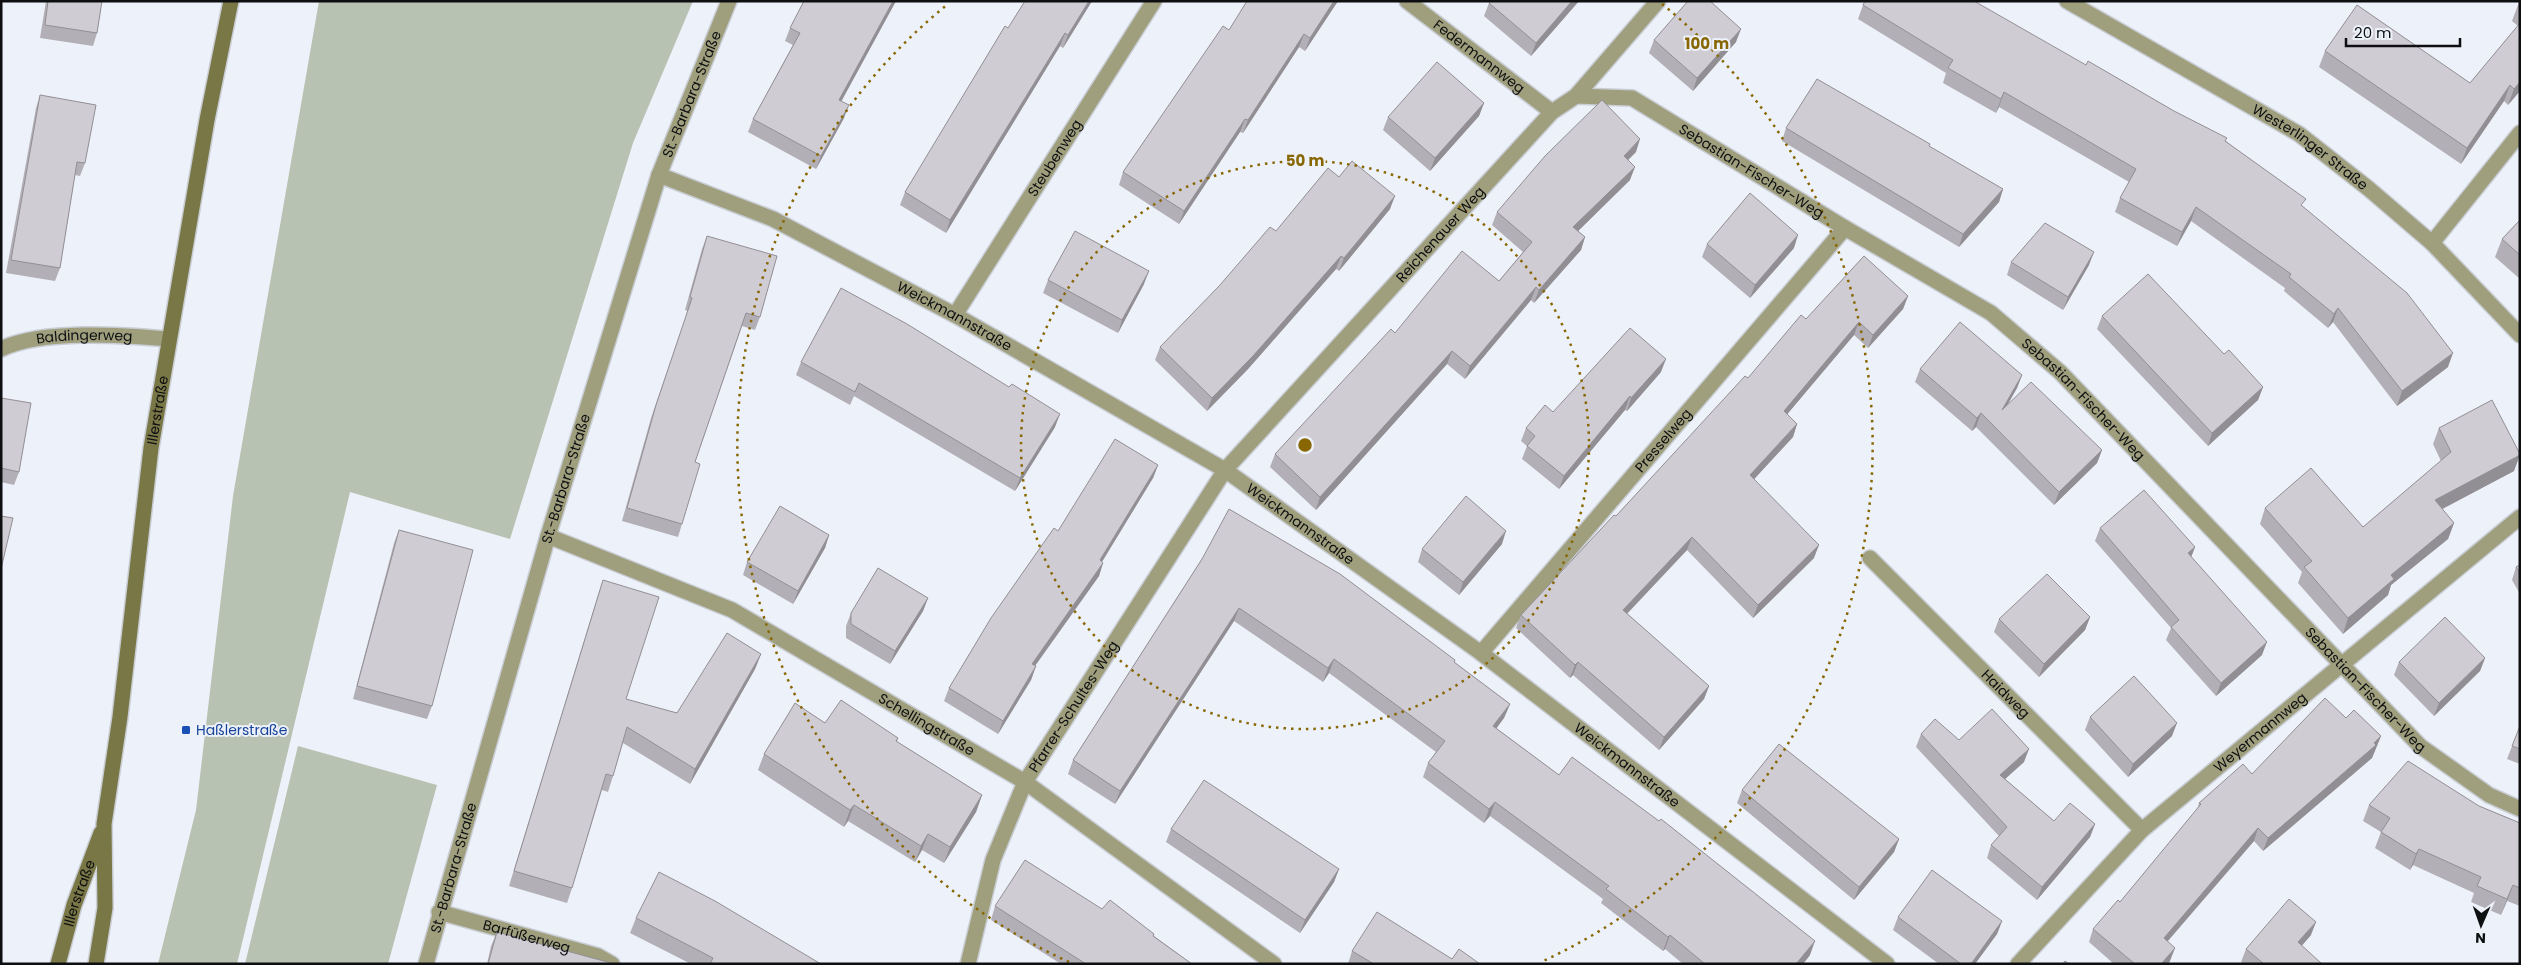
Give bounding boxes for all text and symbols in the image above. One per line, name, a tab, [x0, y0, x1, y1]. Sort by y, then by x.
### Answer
street label: Federmannweg	[1429, 15, 1529, 98]
scale bar	[2346, 15, 2460, 47]
text: 20 m	[2354, 22, 2392, 43]
street label: St.-Barbara-Straße	[657, 27, 726, 160]
text: 100 m	[1685, 33, 1729, 54]
street label: Westerlinger Straße	[2249, 99, 2373, 195]
street label: Steubenweg	[1023, 115, 1087, 200]
street label: Sebastian-Fischer-Weg	[1675, 119, 1828, 223]
text: 50 m	[1286, 150, 1324, 171]
street label: Reichenauer Weg	[1391, 182, 1489, 287]
street label: Weickmannstraße	[893, 276, 1016, 356]
street label: Baldingerweg	[35, 325, 133, 349]
street label: Sebastian-Fischer-Weg	[2017, 333, 2150, 465]
street label: Illerstraße	[142, 374, 173, 446]
street label: Presselweg	[1630, 404, 1696, 477]
street label: St.-Barbara-Straße	[536, 411, 595, 546]
centre of rings	[1296, 436, 1314, 454]
street label: Weickmannstraße	[1242, 478, 1359, 570]
street label: Sebastian-Fischer-Weg	[2301, 623, 2430, 757]
street label: Pfarrer-Schultes-Weg	[1024, 637, 1123, 776]
street label: Haidweg	[1977, 665, 2035, 723]
street label: Schellingstraße	[875, 688, 979, 761]
street label: Weyermannweg	[2209, 688, 2311, 777]
street label: Weickmannstraße	[1570, 718, 1685, 812]
place label: Haßlerstraße	[196, 720, 288, 740]
marker: Haßlerstraße	[180, 724, 192, 736]
street label: St.-Barbara-Straße	[425, 800, 482, 935]
street label: Illerstraße	[59, 857, 100, 929]
north arrow	[2456, 900, 2506, 950]
street label: Barfüßerweg	[481, 915, 573, 958]
text: N	[2475, 928, 2486, 948]

